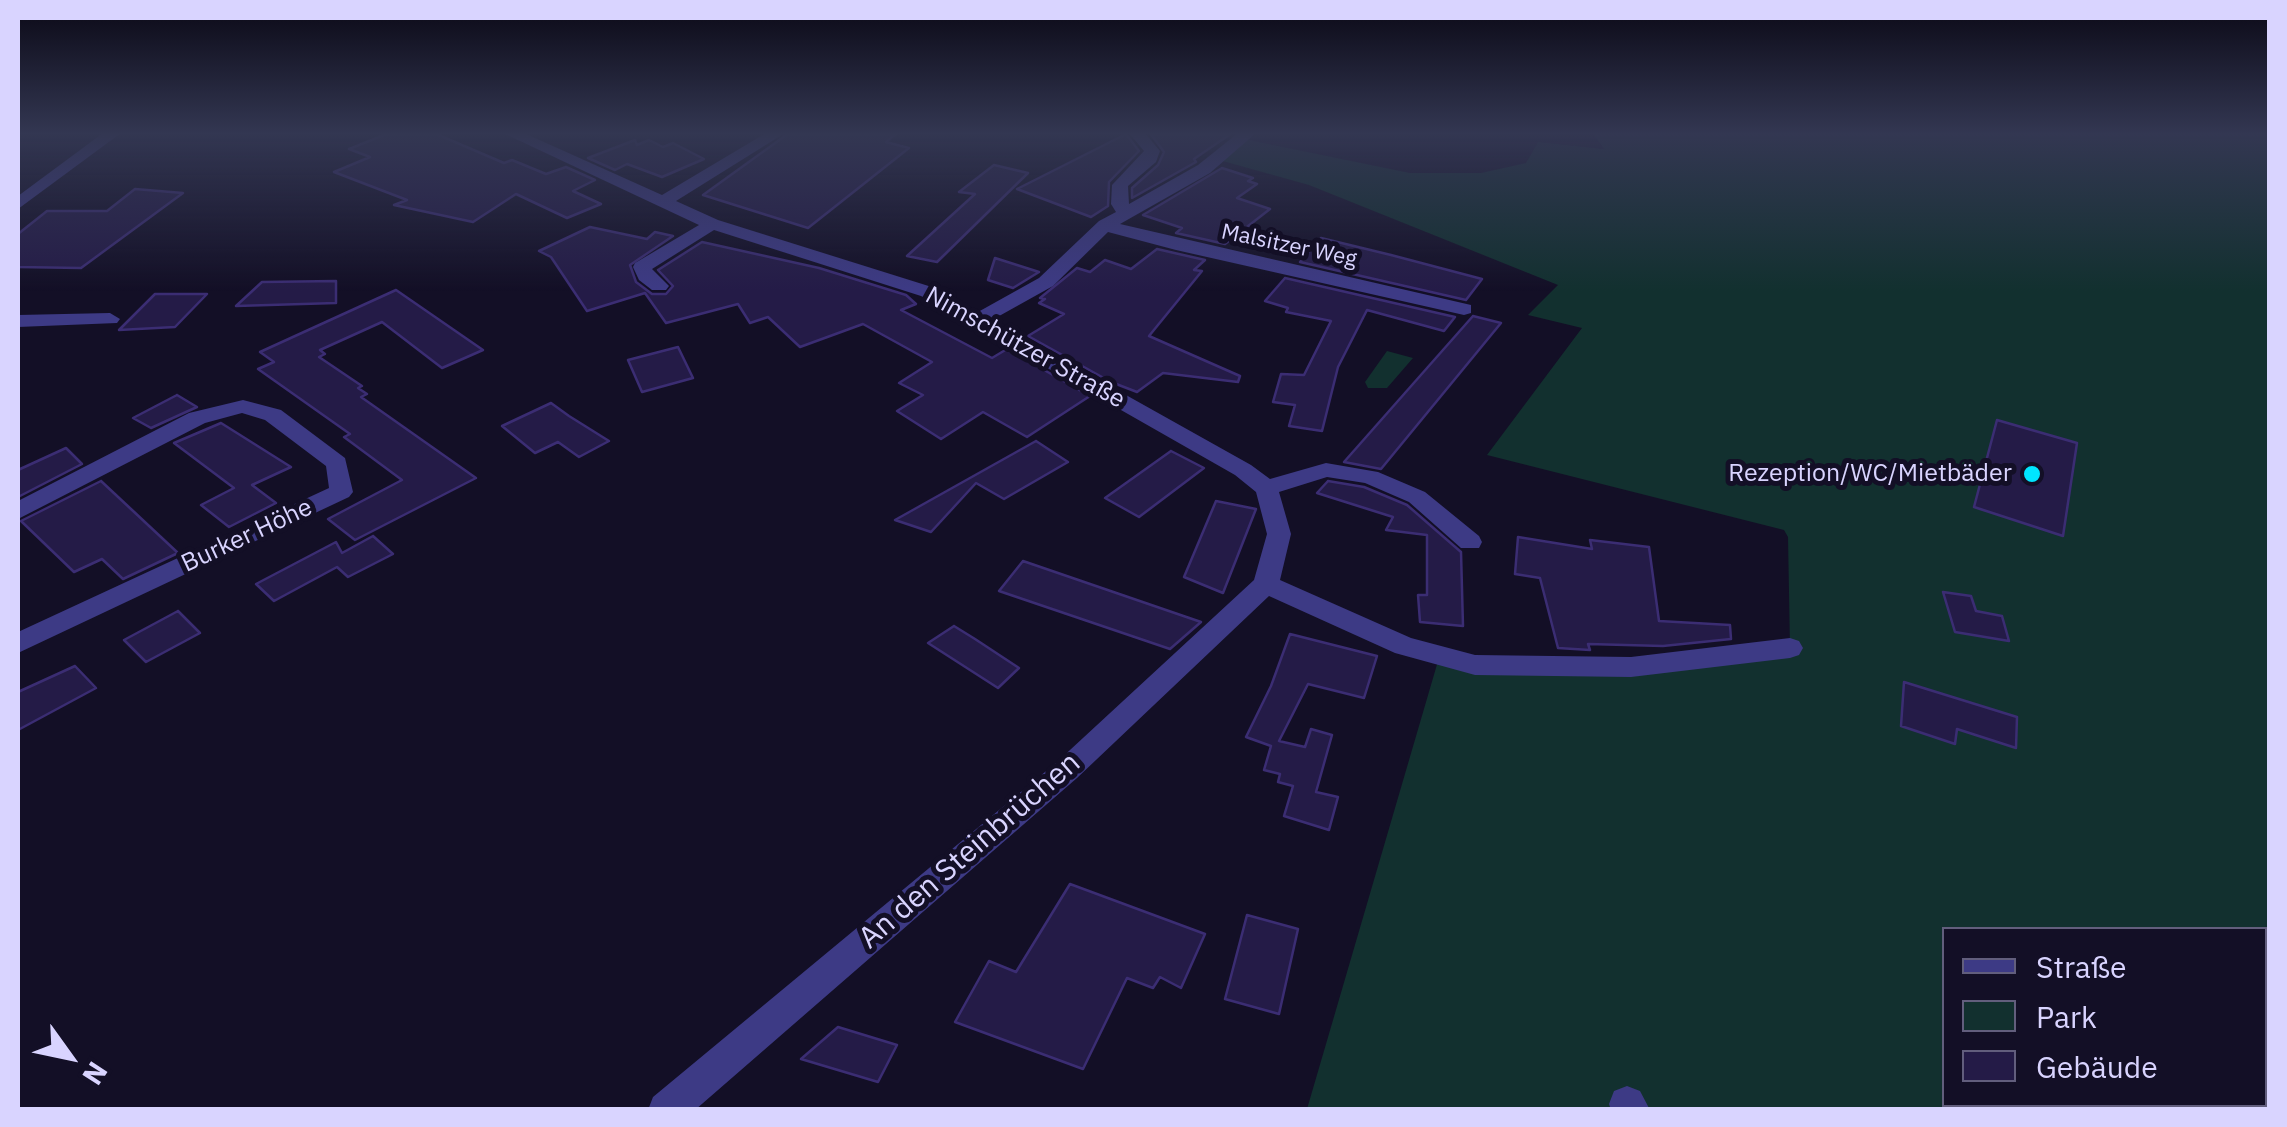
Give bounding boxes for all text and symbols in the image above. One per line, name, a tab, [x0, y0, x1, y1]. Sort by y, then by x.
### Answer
street label: Malsitzer Weg	[1219, 219, 1359, 273]
street label: Nimschützer Straße	[920, 281, 1130, 415]
place label: Rezeption/WC/Mietbäder	[1728, 459, 2012, 489]
marker: Rezeption/WC/Mietbäder	[2021, 463, 2043, 485]
street label: Burker Höhe	[177, 493, 317, 579]
street label: An den Steinbrüchen	[852, 745, 1088, 957]
legend	[1942, 927, 2267, 1107]
text: Straße	[2036, 947, 2127, 986]
text: Park	[2036, 997, 2097, 1036]
north arrow	[20, 1007, 120, 1107]
text: Gebäude	[2036, 1047, 2158, 1086]
text: N	[75, 1055, 117, 1092]

